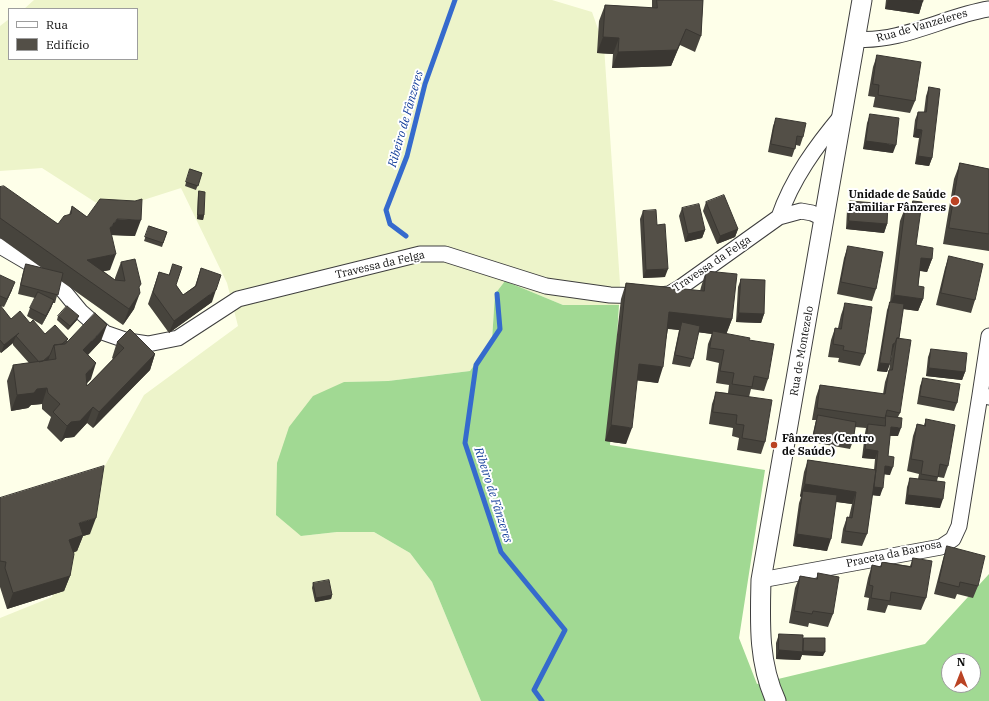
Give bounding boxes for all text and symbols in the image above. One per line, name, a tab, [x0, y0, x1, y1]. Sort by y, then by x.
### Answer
street label: Rua de Vanzeleres	[875, 7, 969, 45]
legend	[8, 8, 138, 60]
text: Rua	[46, 17, 68, 32]
text: Edifício	[46, 37, 89, 52]
water label: Ribeiro de Fânzeres	[385, 69, 427, 169]
place label: Unidade de Saúde Familiar Fânzeres	[848, 188, 946, 214]
marker: Unidade de Saúde Familiar Fânzeres	[949, 195, 961, 207]
street label: Travessa da Felga	[670, 233, 754, 295]
street label: Travessa da Felga	[334, 248, 426, 282]
street label: Rua de Montezelo	[788, 305, 816, 397]
place label: Fânzeres (Centro de Saúde)	[782, 432, 874, 458]
marker: Fânzeres (Centro de Saúde)	[769, 440, 779, 450]
water label: Ribeiro de Fânzeres	[471, 445, 515, 545]
street label: Praceta da Barrosa	[845, 537, 943, 571]
north arrow	[941, 653, 981, 693]
text: N	[957, 655, 965, 669]

